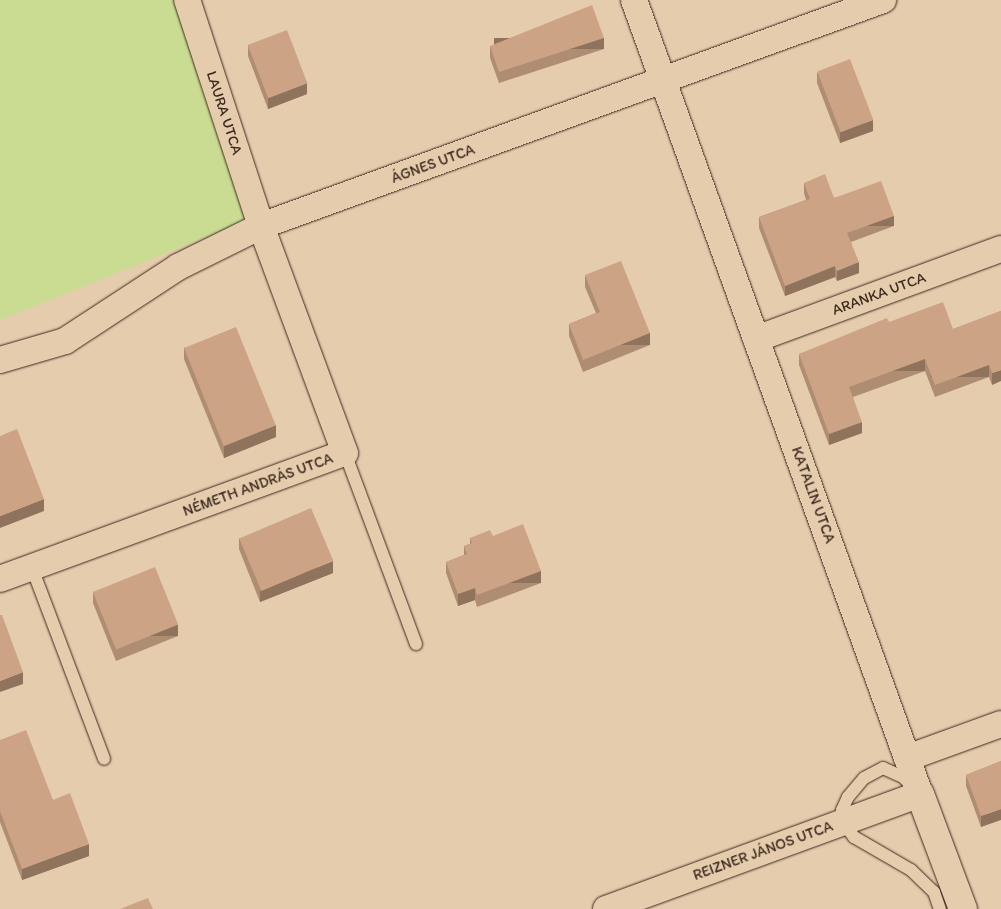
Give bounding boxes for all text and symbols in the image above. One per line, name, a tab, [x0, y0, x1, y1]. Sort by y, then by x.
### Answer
street label: LAURA UTCA	[202, 69, 246, 157]
street label: ÁGNES UTCA	[389, 141, 477, 187]
street label: ARANKA UTCA	[830, 269, 928, 319]
street label: KATALIN UTCA	[787, 444, 839, 546]
street label: NÉMETH ANDRÁS UTCA	[180, 449, 336, 521]
street label: REIZNER JÁNOS UTCA	[691, 817, 835, 885]

